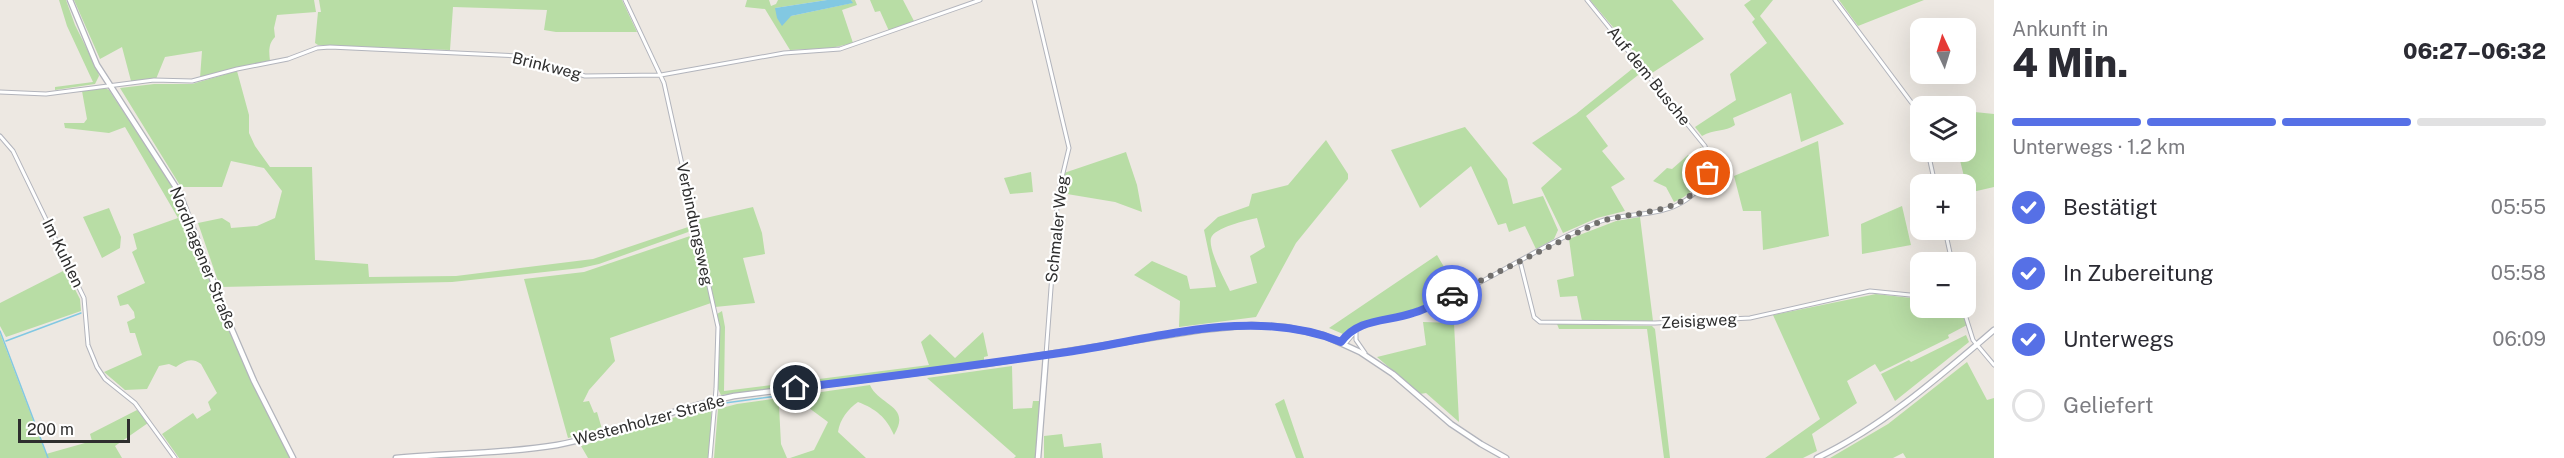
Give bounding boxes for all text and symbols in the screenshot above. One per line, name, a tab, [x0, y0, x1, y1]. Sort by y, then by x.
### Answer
text: Ankunft in	[2012, 17, 2108, 41]
north arrow	[1910, 18, 1976, 84]
map controls	[1910, 18, 1976, 318]
street label: Auf dem Busche	[1603, 23, 1695, 129]
text: 06:27–06:32	[2403, 38, 2546, 64]
text: 4 Min.	[2012, 40, 2129, 86]
street label: Brinkweg	[510, 48, 584, 84]
button: layers	[1910, 96, 1976, 162]
text: Unterwegs · 1.2 km	[2012, 135, 2185, 159]
pin	[1682, 147, 1733, 198]
icon: bag	[1691, 156, 1724, 189]
street label: Verbindungsweg	[673, 161, 717, 287]
street label: Schmaler Weg	[1042, 174, 1072, 284]
button: +	[1910, 174, 1976, 240]
street label: Nordhagener Straße	[166, 184, 240, 332]
icon: check	[2012, 191, 2045, 224]
text: Bestätigt	[2063, 194, 2158, 220]
text: 05:55	[2491, 195, 2546, 219]
street label: Im Kuhlen	[38, 216, 88, 290]
button: −	[1910, 252, 1976, 318]
icon: check	[2012, 257, 2045, 290]
text: In Zubereitung	[2063, 260, 2214, 286]
text: 05:58	[2491, 261, 2546, 285]
courier	[1422, 265, 1482, 325]
icon: car	[1436, 279, 1469, 312]
street label: Zeisigweg	[1660, 310, 1738, 332]
icon: check	[2012, 323, 2045, 356]
text: Unterwegs	[2063, 326, 2174, 352]
text: 06:09	[2492, 327, 2546, 351]
pin	[770, 362, 821, 413]
icon: home	[779, 371, 812, 404]
street label: Westenholzer Straße	[571, 391, 727, 449]
text: Geliefert	[2063, 392, 2153, 418]
scale bar	[18, 416, 130, 444]
text: 200 m	[27, 420, 74, 439]

